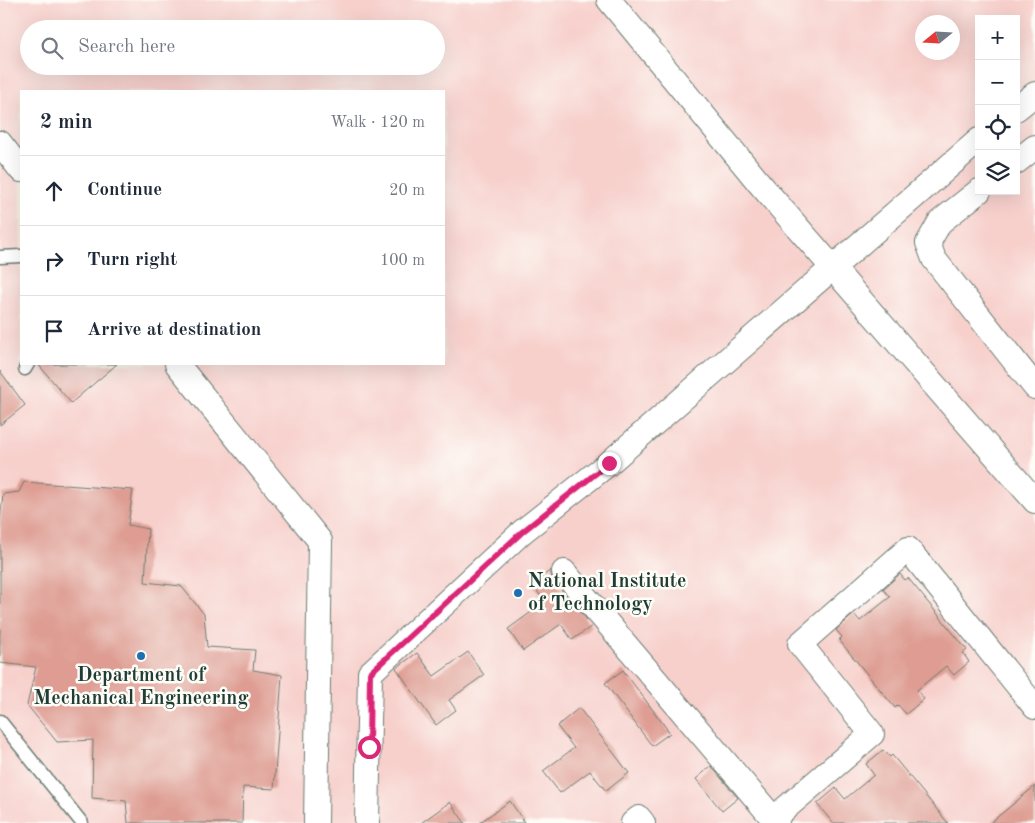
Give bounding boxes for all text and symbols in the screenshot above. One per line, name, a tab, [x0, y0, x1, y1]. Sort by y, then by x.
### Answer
north arrow	[915, 15, 960, 60]
map controls	[975, 15, 1020, 195]
button: +	[975, 15, 1020, 60]
search box	[20, 20, 445, 75]
icon: search	[38, 34, 66, 62]
text: Search here	[78, 38, 175, 57]
button: −	[975, 60, 1020, 105]
button: locate	[975, 105, 1020, 150]
text: 2 min	[40, 112, 93, 133]
text: Walk · 120 m	[330, 115, 425, 131]
button: layers	[975, 150, 1020, 195]
icon: ahead	[40, 177, 68, 205]
text: Continue	[87, 181, 162, 200]
text: 20 m	[389, 183, 425, 199]
icon: right	[40, 247, 68, 275]
text: Turn right	[87, 251, 177, 270]
text: 100 m	[380, 253, 425, 269]
icon: arrive	[40, 317, 68, 345]
text: Arrive at destination	[87, 321, 261, 340]
route end	[598, 452, 621, 475]
place label: National Institute of Technology	[528, 572, 686, 615]
marker: National Institute of Technology	[512, 587, 524, 599]
marker: Department of Mechanical Engineering	[135, 650, 147, 662]
place label: Department of Mechanical Engineering	[34, 666, 249, 709]
route start	[358, 736, 381, 759]

